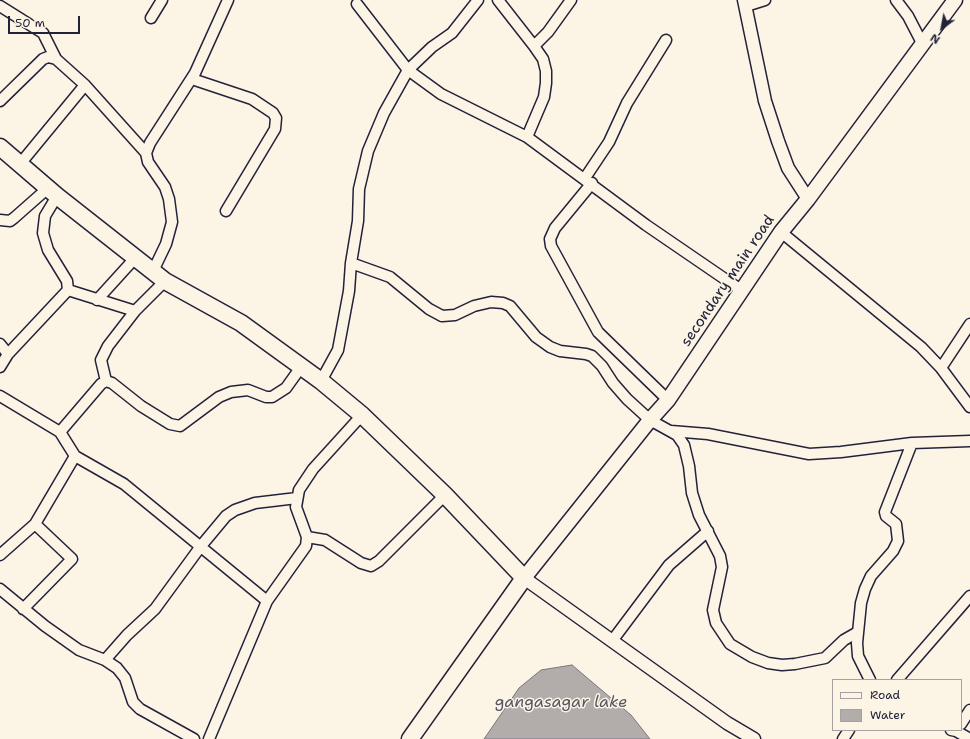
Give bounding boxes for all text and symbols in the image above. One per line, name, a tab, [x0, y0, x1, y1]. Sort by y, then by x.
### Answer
scale bar	[10, 8, 82, 34]
north arrow	[922, 8, 962, 48]
text: 50 m	[15, 15, 45, 31]
text: N	[928, 30, 943, 47]
street label: secondary main road	[677, 212, 779, 350]
legend	[832, 679, 962, 731]
text: Road	[870, 687, 900, 703]
water label: gangasagar lake	[495, 693, 627, 713]
text: Water	[870, 707, 905, 723]

